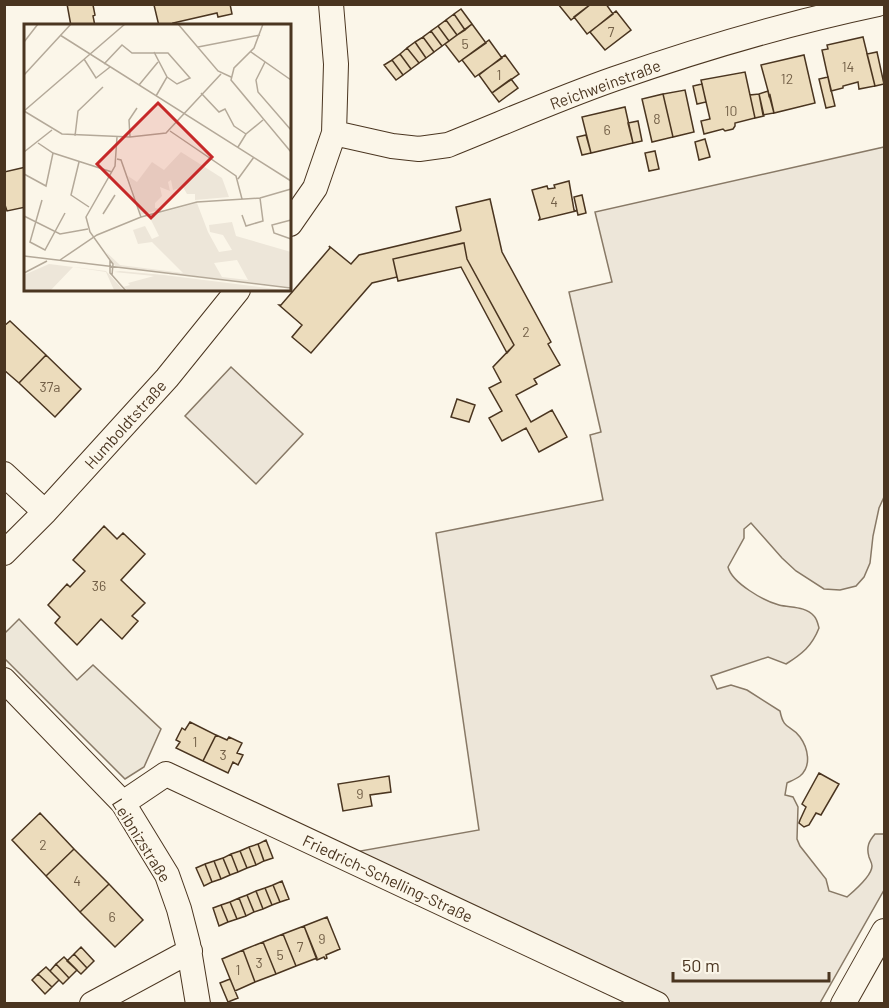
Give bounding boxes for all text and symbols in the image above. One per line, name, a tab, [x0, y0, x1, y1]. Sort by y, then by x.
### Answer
house number: 7	[608, 23, 615, 40]
inset map	[24, 24, 291, 291]
house number: 5	[461, 35, 469, 52]
street label: Reichweinstraße	[547, 55, 663, 113]
house number: 14	[842, 58, 854, 75]
house number: 1	[497, 66, 501, 83]
house number: 12	[781, 70, 793, 87]
house number: 10	[725, 102, 737, 119]
house number: 8	[653, 110, 661, 127]
house number: 6	[603, 121, 611, 138]
house number: 4	[550, 193, 558, 210]
house number: 2	[522, 323, 530, 340]
street label: Humboldtstraße	[80, 376, 170, 472]
house number: 37a	[40, 378, 61, 395]
house number: 36	[92, 577, 106, 594]
house number: 1	[193, 733, 197, 750]
house number: 3	[219, 746, 227, 763]
house number: 9	[356, 785, 364, 802]
street label: Leibnizstraße	[109, 795, 175, 885]
street label: Friedrich-Schelling-Straße	[300, 830, 476, 926]
house number: 2	[39, 836, 47, 853]
house number: 4	[73, 872, 81, 889]
house number: 6	[108, 908, 116, 925]
house number: 9	[318, 930, 326, 947]
house number: 7	[297, 938, 304, 955]
scale bar	[673, 945, 829, 983]
house number: 5	[276, 946, 284, 963]
house number: 3	[255, 954, 263, 971]
text: 50 m	[682, 954, 720, 976]
house number: 1	[236, 961, 240, 978]

